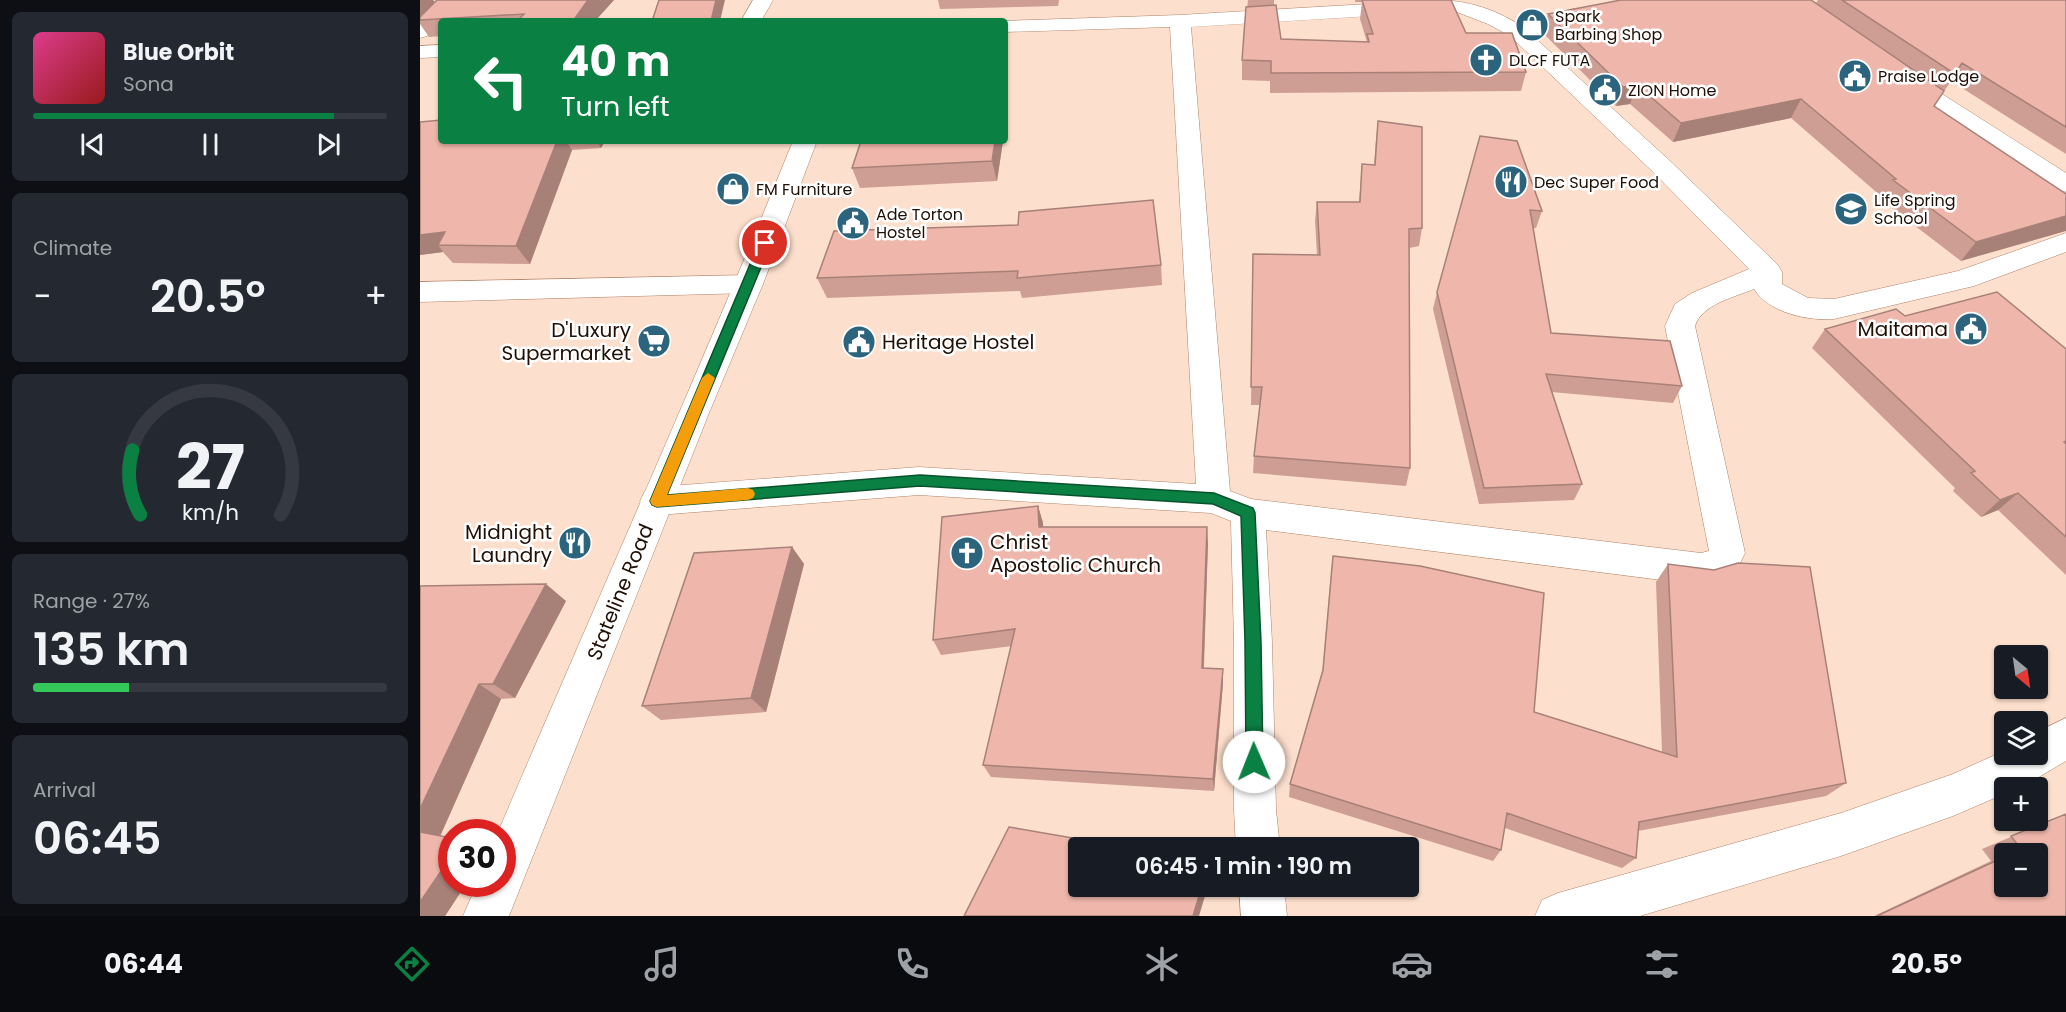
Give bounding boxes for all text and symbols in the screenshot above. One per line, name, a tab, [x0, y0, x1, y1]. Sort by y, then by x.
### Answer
place label: Spark Barbing Shop	[1555, 5, 1663, 46]
shop icon: Spark Barbing Shop	[1514, 7, 1550, 43]
text: 40 m	[561, 32, 670, 91]
text: Blue Orbit	[123, 37, 234, 68]
icon: left	[462, 42, 540, 120]
church icon: DLCF FUTA	[1468, 42, 1504, 78]
place label: DLCF FUTA	[1509, 49, 1590, 72]
public building icon: Praise Lodge	[1837, 58, 1873, 94]
place label: Praise Lodge	[1878, 65, 1979, 88]
text: Sona	[123, 70, 174, 98]
public building icon: ZION Home	[1587, 72, 1623, 108]
place label: ZION Home	[1628, 79, 1716, 102]
text: Turn left	[561, 88, 670, 125]
icon: previous	[76, 128, 109, 161]
icon: pause	[194, 128, 227, 161]
icon: next	[312, 128, 345, 161]
restaurant icon: Dec Super Food	[1493, 164, 1529, 200]
shop icon: FM Furniture	[715, 171, 751, 207]
place label: Dec Super Food	[1534, 171, 1659, 194]
place label: FM Furniture	[756, 178, 853, 201]
place label: Life Spring School	[1874, 189, 1955, 230]
school or university icon: Life Spring School	[1833, 191, 1869, 227]
place label: Ade Torton Hostel	[876, 203, 963, 244]
public building icon: Ade Torton Hostel	[835, 205, 871, 241]
pin	[739, 217, 790, 268]
icon: arrive	[748, 226, 781, 259]
text: Climate	[33, 234, 112, 262]
text: 20.5°	[150, 265, 266, 328]
text: −	[33, 273, 51, 320]
text: +	[364, 273, 387, 320]
public building icon: Maitama	[1953, 311, 1989, 347]
place label: Maitama	[1857, 315, 1948, 343]
place label: D'Luxury Supermarket	[502, 316, 631, 367]
supermarket icon: D'Luxury Supermarket	[636, 323, 672, 359]
public building icon: Heritage Hostel	[841, 324, 877, 360]
place label: Heritage Hostel	[882, 328, 1034, 356]
text: 27	[175, 423, 245, 511]
text: km/h	[181, 497, 239, 528]
place label: Midnight Laundry	[465, 518, 552, 569]
street label: Stateline Road	[580, 520, 660, 664]
restaurant icon: Midnight Laundry	[557, 525, 593, 561]
place label: Christ Apostolic Church	[990, 528, 1161, 579]
church icon: Christ Apostolic Church	[949, 535, 985, 571]
text: Range · 27%	[33, 587, 150, 615]
text: 135 km	[33, 618, 189, 681]
north arrow	[1994, 645, 2048, 699]
map controls	[1994, 645, 2048, 897]
button: layers	[1994, 711, 2048, 765]
position arrow	[1222, 730, 1286, 794]
text: Arrival	[33, 776, 96, 804]
button: +	[1994, 777, 2048, 831]
text: 06:45	[33, 807, 161, 870]
speed limit sign: 30	[438, 819, 516, 897]
button: −	[1994, 843, 2048, 897]
text: 06:45 · 1 min · 190 m	[1135, 851, 1352, 882]
icon: directions	[391, 943, 433, 985]
icon: music	[641, 943, 683, 985]
icon: phone	[891, 943, 933, 985]
icon: climate	[1141, 943, 1183, 985]
icon: car	[1391, 943, 1433, 985]
icon: filters	[1641, 943, 1683, 985]
text: 06:44	[104, 945, 183, 982]
text: 20.5°	[1891, 945, 1962, 982]

